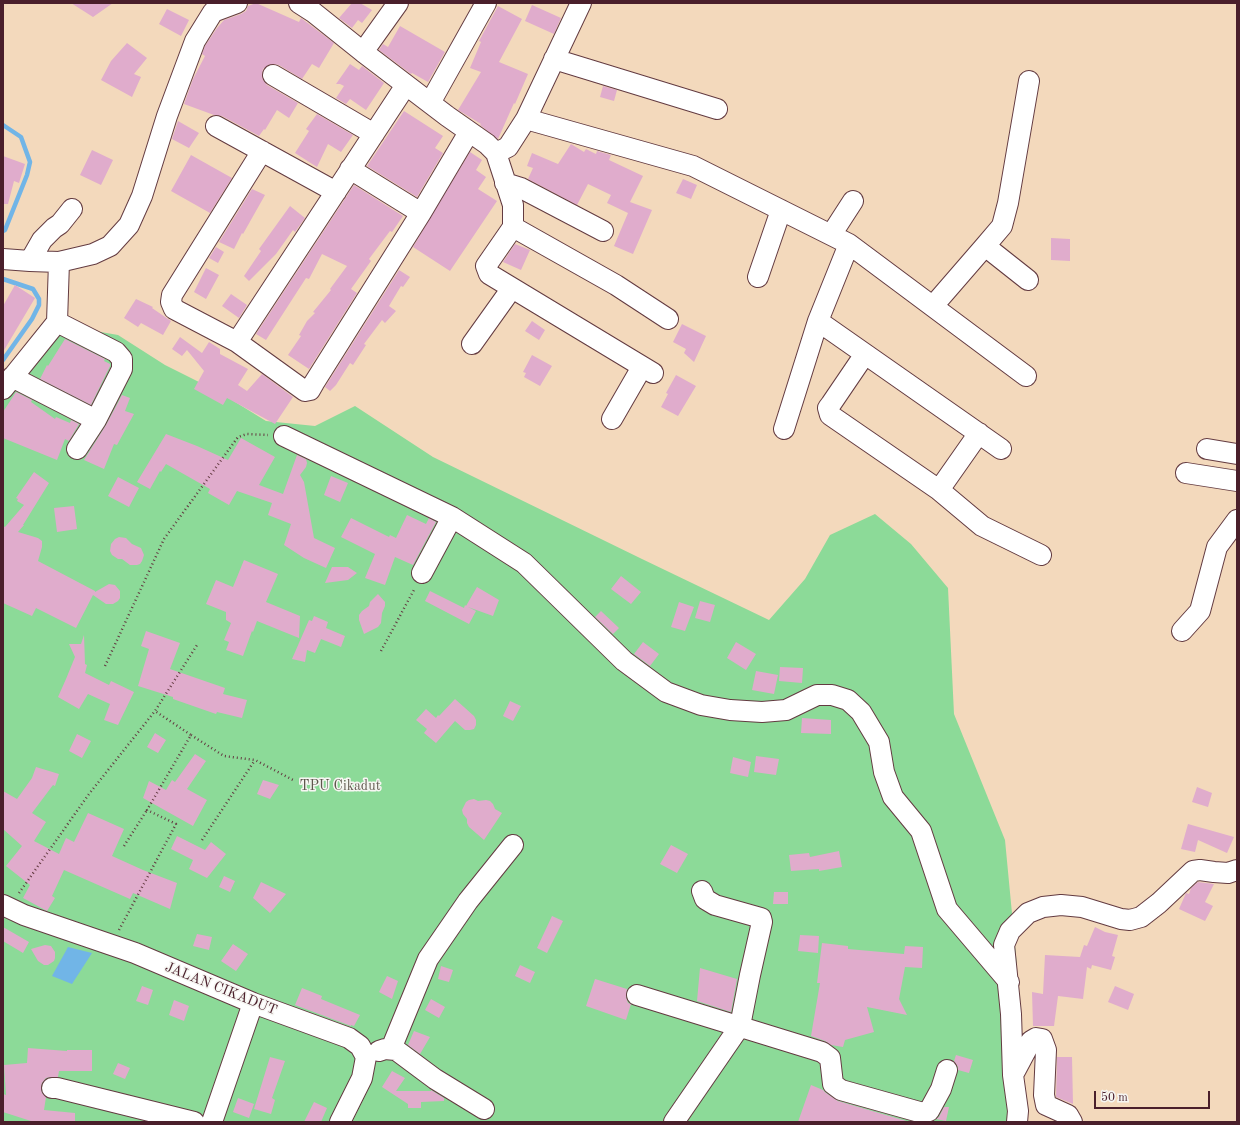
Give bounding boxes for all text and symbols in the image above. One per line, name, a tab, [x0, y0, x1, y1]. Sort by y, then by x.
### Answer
park label: TPU Cikadut	[299, 778, 381, 794]
street label: JALAN CIKADUT	[162, 959, 280, 1019]
scale bar	[1096, 1083, 1212, 1109]
text: 50 m	[1101, 1092, 1128, 1104]

